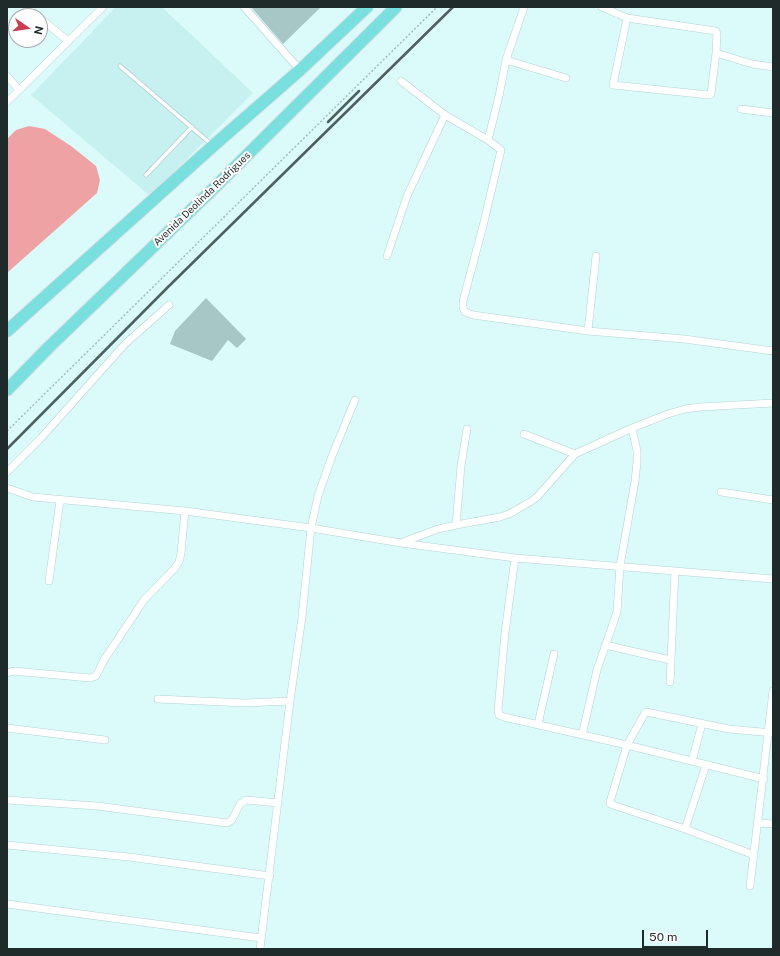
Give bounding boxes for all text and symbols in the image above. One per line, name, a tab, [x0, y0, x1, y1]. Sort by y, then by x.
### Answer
north arrow	[8, 8, 48, 48]
text: N	[32, 25, 46, 36]
street label: Avenida Deolinda Rodrigues	[151, 150, 253, 248]
scale bar	[644, 922, 710, 948]
text: 50 m	[649, 930, 677, 944]

